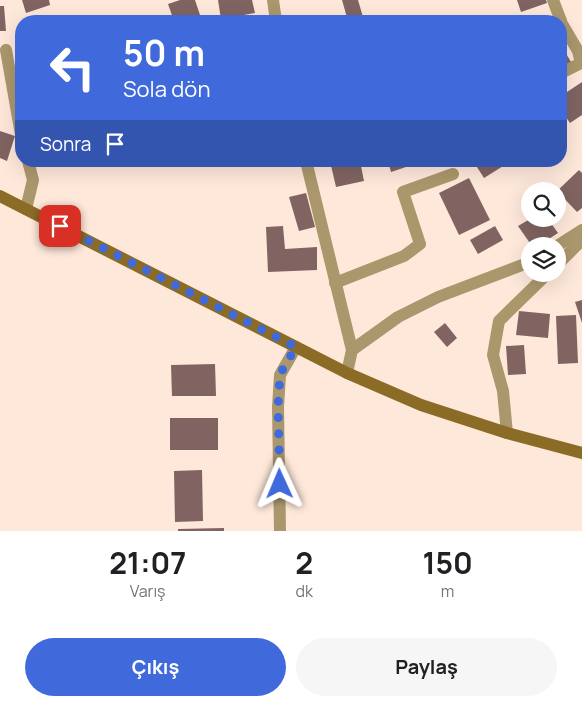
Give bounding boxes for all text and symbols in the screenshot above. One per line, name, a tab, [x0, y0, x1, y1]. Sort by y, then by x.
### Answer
text: 50 m	[123, 29, 205, 77]
icon: left	[40, 35, 105, 100]
text: Sola dön	[123, 74, 210, 104]
icon: arrive	[101, 130, 129, 158]
text: Sonra	[40, 131, 91, 157]
map controls	[521, 182, 566, 282]
button: search	[521, 182, 566, 227]
pin	[39, 205, 81, 247]
icon: arrive	[46, 212, 74, 240]
button: layers	[521, 237, 566, 282]
position arrow	[253, 457, 305, 509]
text: 21:07	[109, 542, 186, 583]
text: 2	[295, 542, 313, 583]
text: 150	[422, 542, 473, 583]
text: Varış	[130, 580, 166, 602]
text: dk	[296, 580, 313, 602]
text: m	[441, 580, 454, 602]
button: Çıkış	[25, 638, 286, 696]
button: Paylaş	[296, 638, 557, 696]

